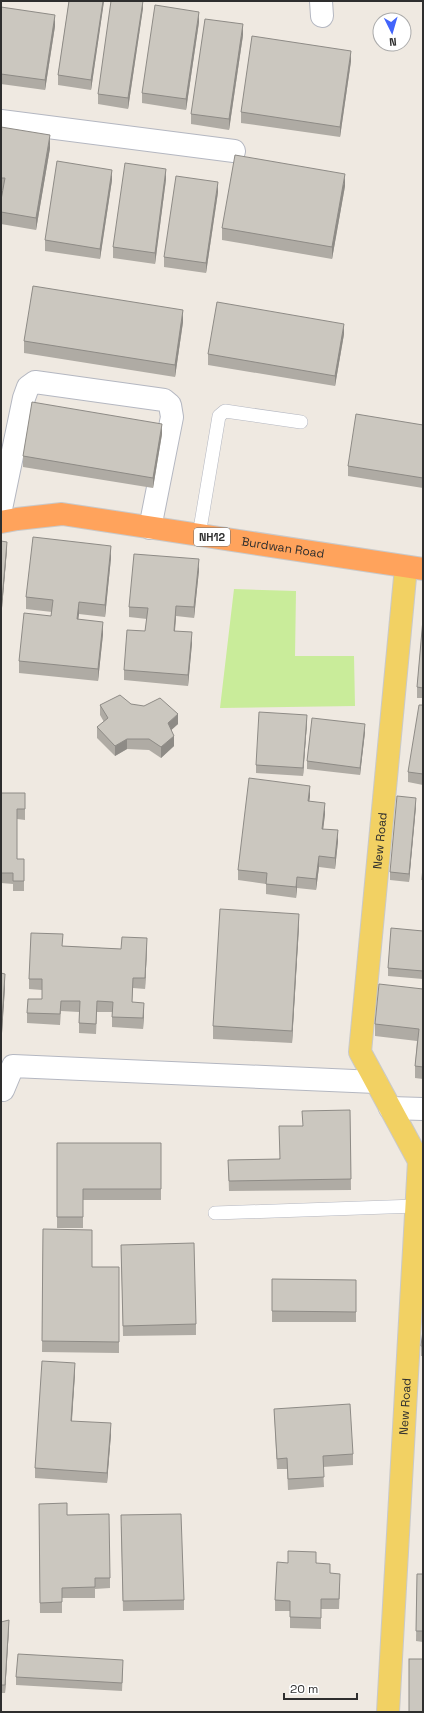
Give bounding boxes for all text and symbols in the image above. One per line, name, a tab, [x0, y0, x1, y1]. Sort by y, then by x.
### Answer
north arrow	[372, 12, 412, 52]
text: N	[389, 35, 397, 49]
road number: NH12	[194, 528, 230, 546]
street label: Burdwan Road	[240, 533, 325, 562]
street label: New Road	[369, 812, 391, 870]
street label: New Road	[396, 1377, 415, 1435]
scale bar	[284, 1675, 357, 1701]
text: 20 m	[290, 1681, 318, 1697]

